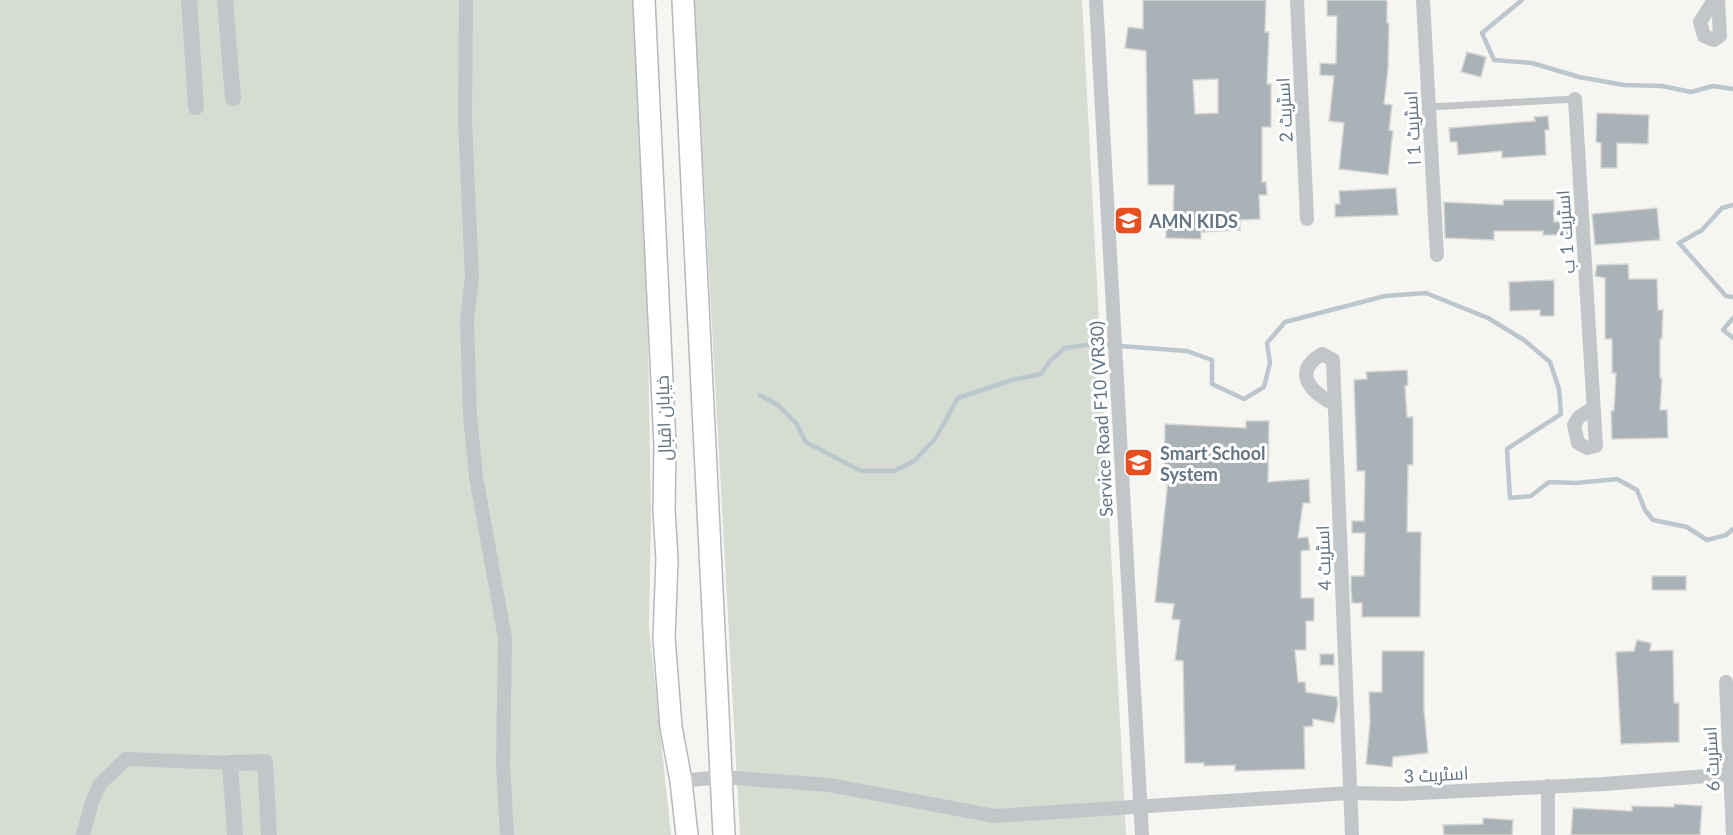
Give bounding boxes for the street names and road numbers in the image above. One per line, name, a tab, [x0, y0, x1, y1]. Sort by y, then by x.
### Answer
street label: اسٹریٹ 2	[1271, 77, 1298, 143]
street label: اسٹریٹ 1 ا	[1399, 90, 1426, 166]
street label: اسٹریٹ 1 ب	[1551, 189, 1580, 275]
street label: Service Road F10 (VR30)	[1085, 320, 1117, 518]
street label: خیابان اقبال	[651, 375, 676, 461]
street label: اسٹریٹ 4	[1311, 525, 1336, 591]
street label: اسٹریٹ 6	[1698, 726, 1725, 792]
street label: اسٹریٹ 3	[1403, 761, 1469, 788]

